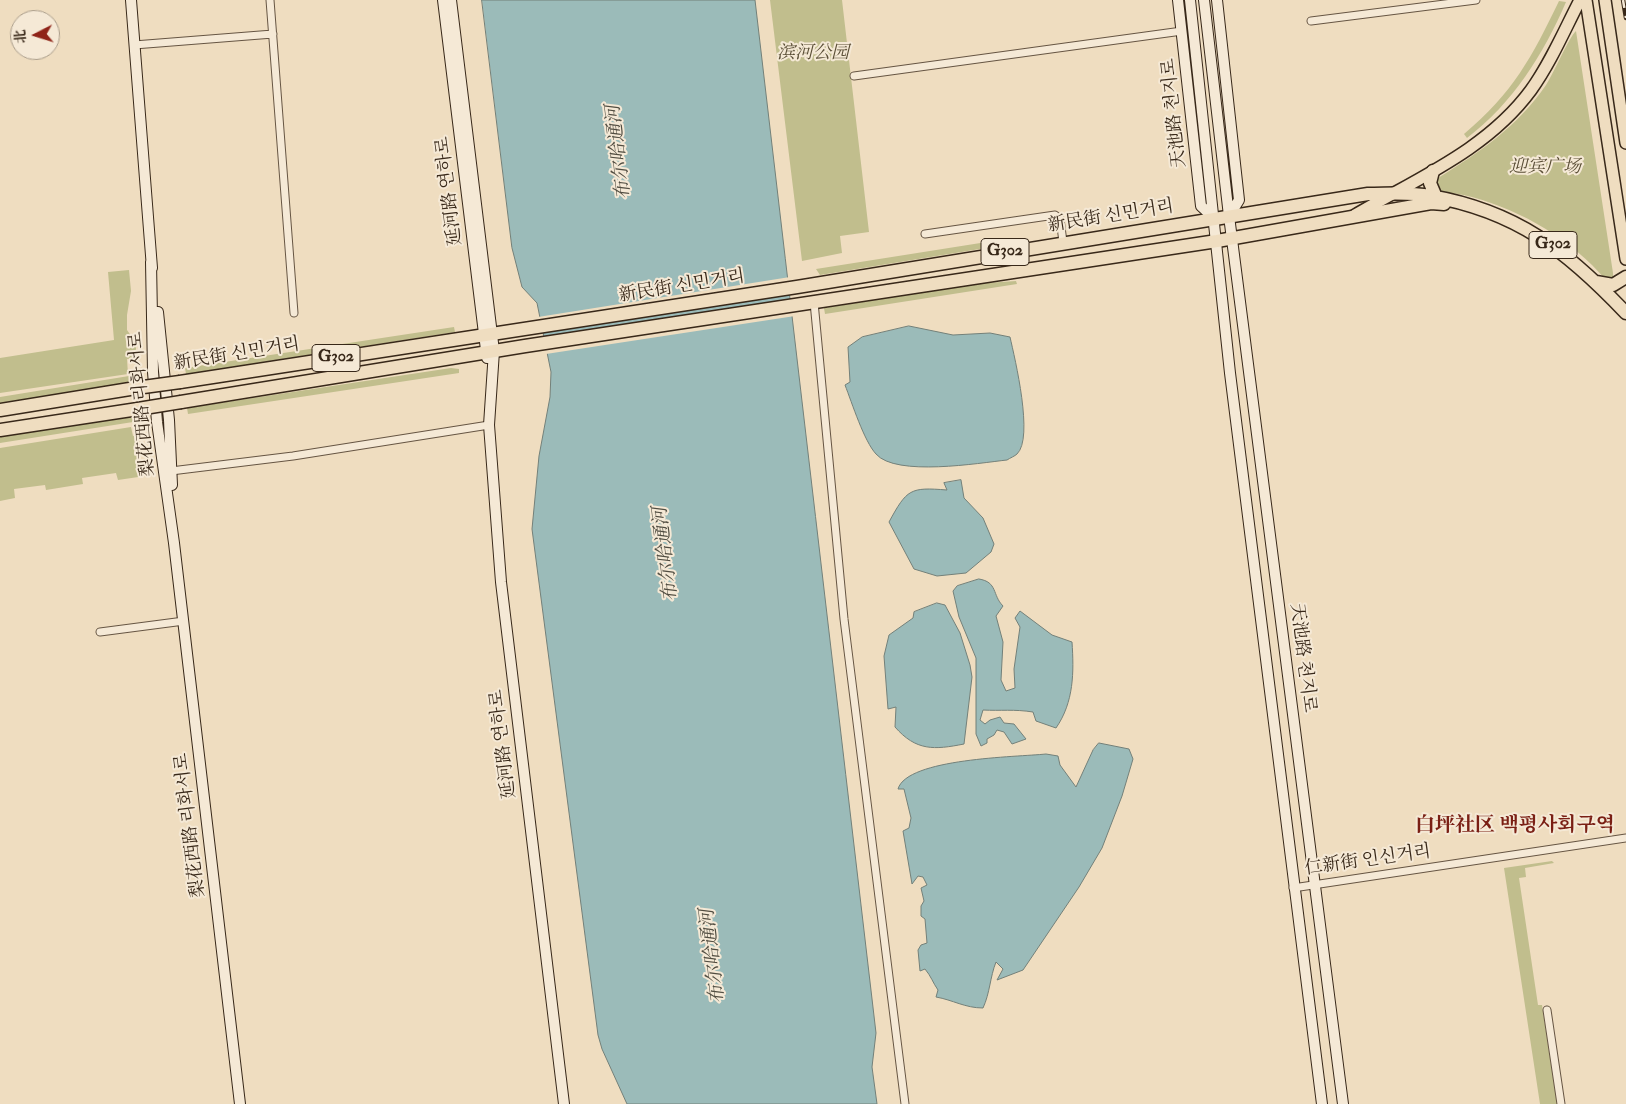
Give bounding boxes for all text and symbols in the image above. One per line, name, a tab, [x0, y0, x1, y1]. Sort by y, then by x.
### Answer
north arrow	[10, 10, 60, 60]
text: 北	[11, 29, 30, 44]
park label: 滨河公园	[777, 43, 849, 65]
street label: 天池路 천지로	[1159, 57, 1191, 169]
water label: 布尔哈通河	[603, 103, 637, 201]
street label: 延河路 연하로	[433, 135, 467, 247]
park label: 迎宾广场	[1509, 157, 1581, 179]
street label: 新民街 신민거리	[1046, 196, 1176, 238]
road number: G302	[1529, 232, 1577, 258]
road number: G302	[981, 238, 1029, 266]
street label: 新民街 신민거리	[617, 266, 747, 308]
street label: 梨花西路 리화서로	[126, 331, 160, 477]
street label: 新民街 신민거리	[172, 334, 302, 376]
road number: G302	[312, 344, 360, 372]
water label: 布尔哈通河	[650, 505, 684, 603]
street label: 天池路 천지로	[1285, 602, 1319, 714]
street label: 延河路 연하로	[487, 688, 521, 800]
street label: 梨花西路 리화서로	[171, 752, 211, 898]
district label: 白坪社区 백평사회구역	[1415, 815, 1615, 839]
street label: 仁新街 인신거리	[1303, 841, 1433, 881]
water label: 布尔哈通河	[697, 907, 731, 1005]

